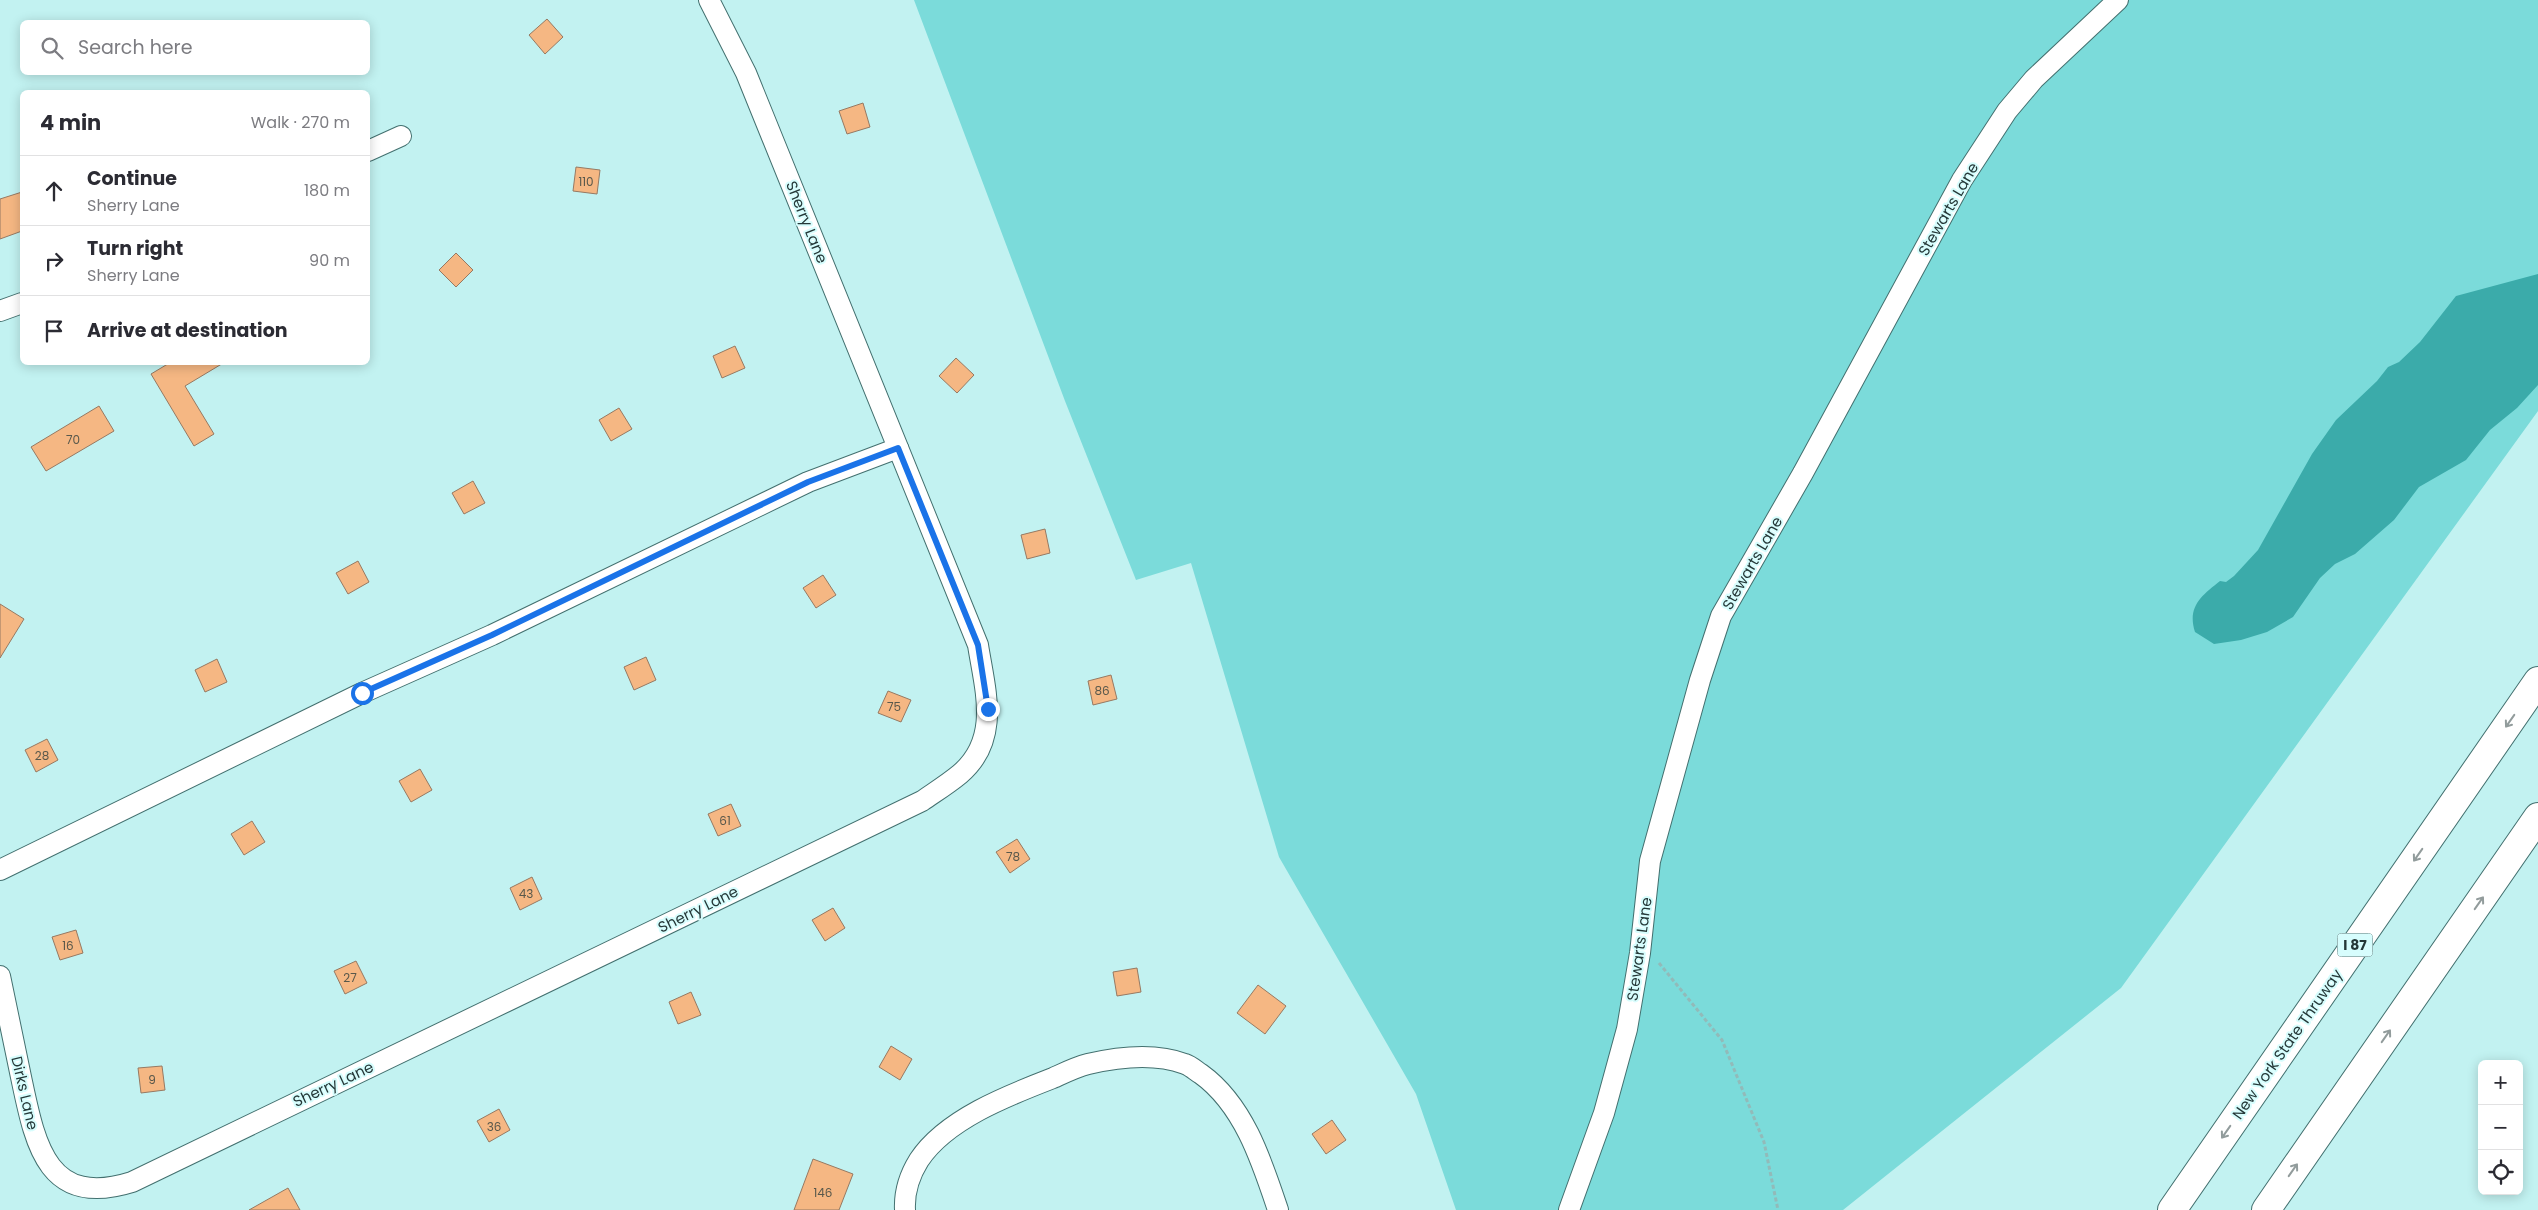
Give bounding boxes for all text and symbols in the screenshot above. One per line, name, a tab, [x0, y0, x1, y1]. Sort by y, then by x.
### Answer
search box	[20, 20, 370, 75]
icon: search	[38, 34, 66, 62]
text: Search here	[78, 34, 192, 61]
text: 4 min	[40, 108, 101, 137]
text: Walk · 270 m	[251, 111, 350, 134]
street label: Stewarts Lane	[1913, 159, 1983, 259]
text: Continue	[87, 165, 177, 192]
house number: 110	[578, 173, 594, 190]
icon: ahead	[40, 177, 68, 205]
street label: Sherry Lane	[781, 178, 833, 266]
text: 180 m	[304, 179, 350, 202]
text: Sherry Lane	[87, 194, 180, 217]
text: Turn right	[87, 235, 183, 262]
icon: right	[40, 247, 68, 275]
text: 90 m	[309, 249, 350, 272]
text: Sherry Lane	[87, 264, 180, 287]
icon: arrive	[40, 317, 68, 345]
text: Arrive at destination	[87, 317, 288, 344]
house number: 70	[66, 431, 80, 448]
street label: Stewarts Lane	[1717, 513, 1787, 613]
route start	[351, 682, 374, 705]
house number: 86	[1094, 682, 1110, 699]
house number: 75	[887, 698, 901, 715]
route end	[977, 698, 1000, 721]
one-way arrow	[2505, 714, 2515, 728]
house number: 28	[35, 747, 49, 764]
house number: 61	[719, 812, 731, 829]
one-way arrow	[2413, 847, 2423, 861]
house number: 78	[1006, 848, 1020, 865]
street label: Sherry Lane	[654, 881, 742, 937]
house number: 43	[519, 885, 533, 902]
street label: Stewarts Lane	[1621, 896, 1657, 1002]
one-way arrow	[2474, 896, 2484, 910]
road number: I 87	[2338, 934, 2372, 956]
house number: 16	[62, 937, 74, 954]
street label: New York State Thruway	[2227, 964, 2347, 1123]
house number: 27	[343, 969, 357, 986]
one-way arrow	[2381, 1030, 2391, 1044]
street label: Dirks Lane	[6, 1054, 44, 1132]
street label: Sherry Lane	[289, 1056, 377, 1112]
map controls	[2478, 1060, 2523, 1195]
button: +	[2478, 1060, 2523, 1105]
house number: 9	[148, 1071, 156, 1088]
button: −	[2478, 1105, 2523, 1150]
house number: 36	[487, 1118, 501, 1135]
one-way arrow	[2221, 1125, 2231, 1139]
button: locate	[2478, 1150, 2523, 1195]
one-way arrow	[2288, 1163, 2298, 1177]
house number: 146	[813, 1184, 833, 1201]

